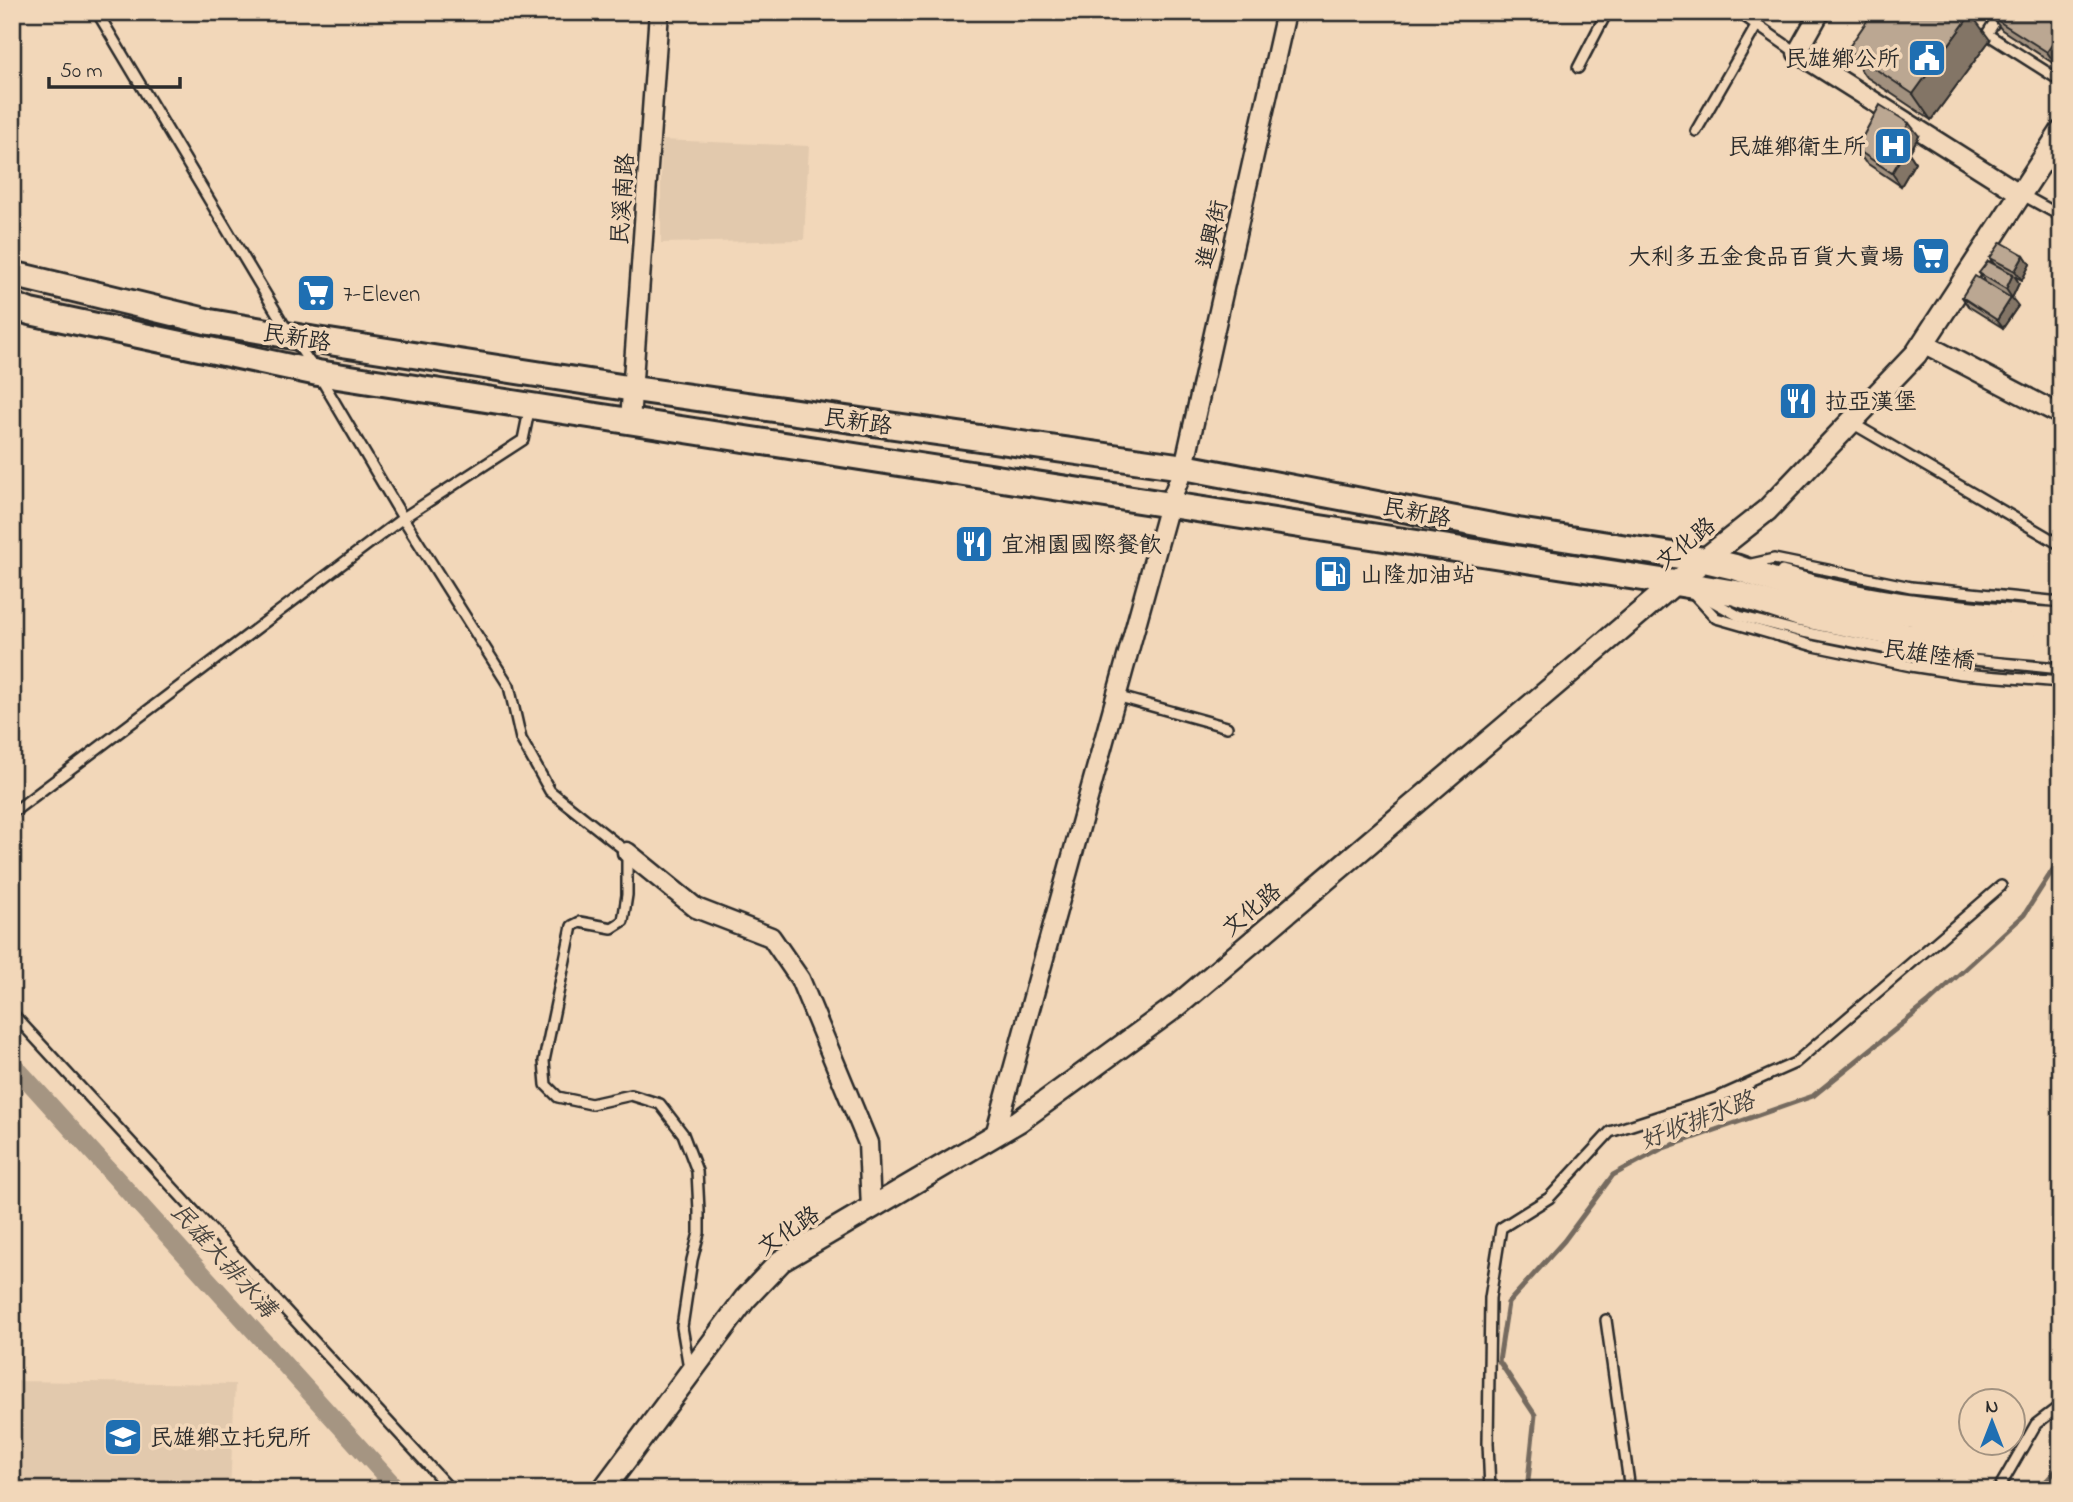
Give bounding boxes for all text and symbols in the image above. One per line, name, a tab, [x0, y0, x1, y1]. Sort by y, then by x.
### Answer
public building icon: 民雄鄉公所	[1906, 37, 1948, 79]
place label: 民雄鄉公所	[1785, 44, 1900, 77]
scale bar	[49, 46, 180, 90]
text: 50 m	[60, 57, 103, 87]
hospital icon: 民雄鄉衛生所	[1872, 125, 1914, 167]
place label: 民雄鄉衛生所	[1728, 132, 1866, 165]
street label: 民溪南路	[605, 152, 644, 246]
street label: 進興街	[1190, 197, 1237, 272]
supermarket icon: 大利多五金食品百貨大賣場	[1910, 235, 1952, 277]
place label: 大利多五金食品百貨大賣場	[1628, 242, 1904, 275]
supermarket icon: 7-Eleven	[295, 272, 337, 314]
place label: 7-Eleven	[343, 279, 420, 312]
street label: 民新路	[260, 318, 333, 361]
restaurant icon: 拉亞漢堡	[1777, 380, 1819, 422]
place label: 拉亞漢堡	[1825, 387, 1917, 420]
street label: 民新路	[821, 402, 894, 445]
street label: 民新路	[1380, 492, 1454, 537]
street label: 文化路	[1649, 510, 1724, 579]
restaurant icon: 宜湘園國際餐飲	[953, 523, 995, 565]
place label: 宜湘園國際餐飲	[1001, 530, 1162, 563]
fuel station icon: 山隆加油站	[1312, 553, 1354, 595]
place label: 山隆加油站	[1360, 560, 1475, 593]
street label: 民雄陸橋	[1881, 634, 1977, 679]
street label: 文化路	[1216, 876, 1290, 946]
water label: 好收排水路	[1636, 1084, 1762, 1160]
water label: 民雄大排水溝	[161, 1196, 285, 1328]
street label: 文化路	[752, 1199, 827, 1265]
north arrow	[1958, 1386, 2028, 1456]
text: N	[1986, 1394, 1999, 1421]
school or university icon: 民雄鄉立托兒所	[102, 1416, 144, 1458]
place label: 民雄鄉立托兒所	[150, 1423, 311, 1456]

